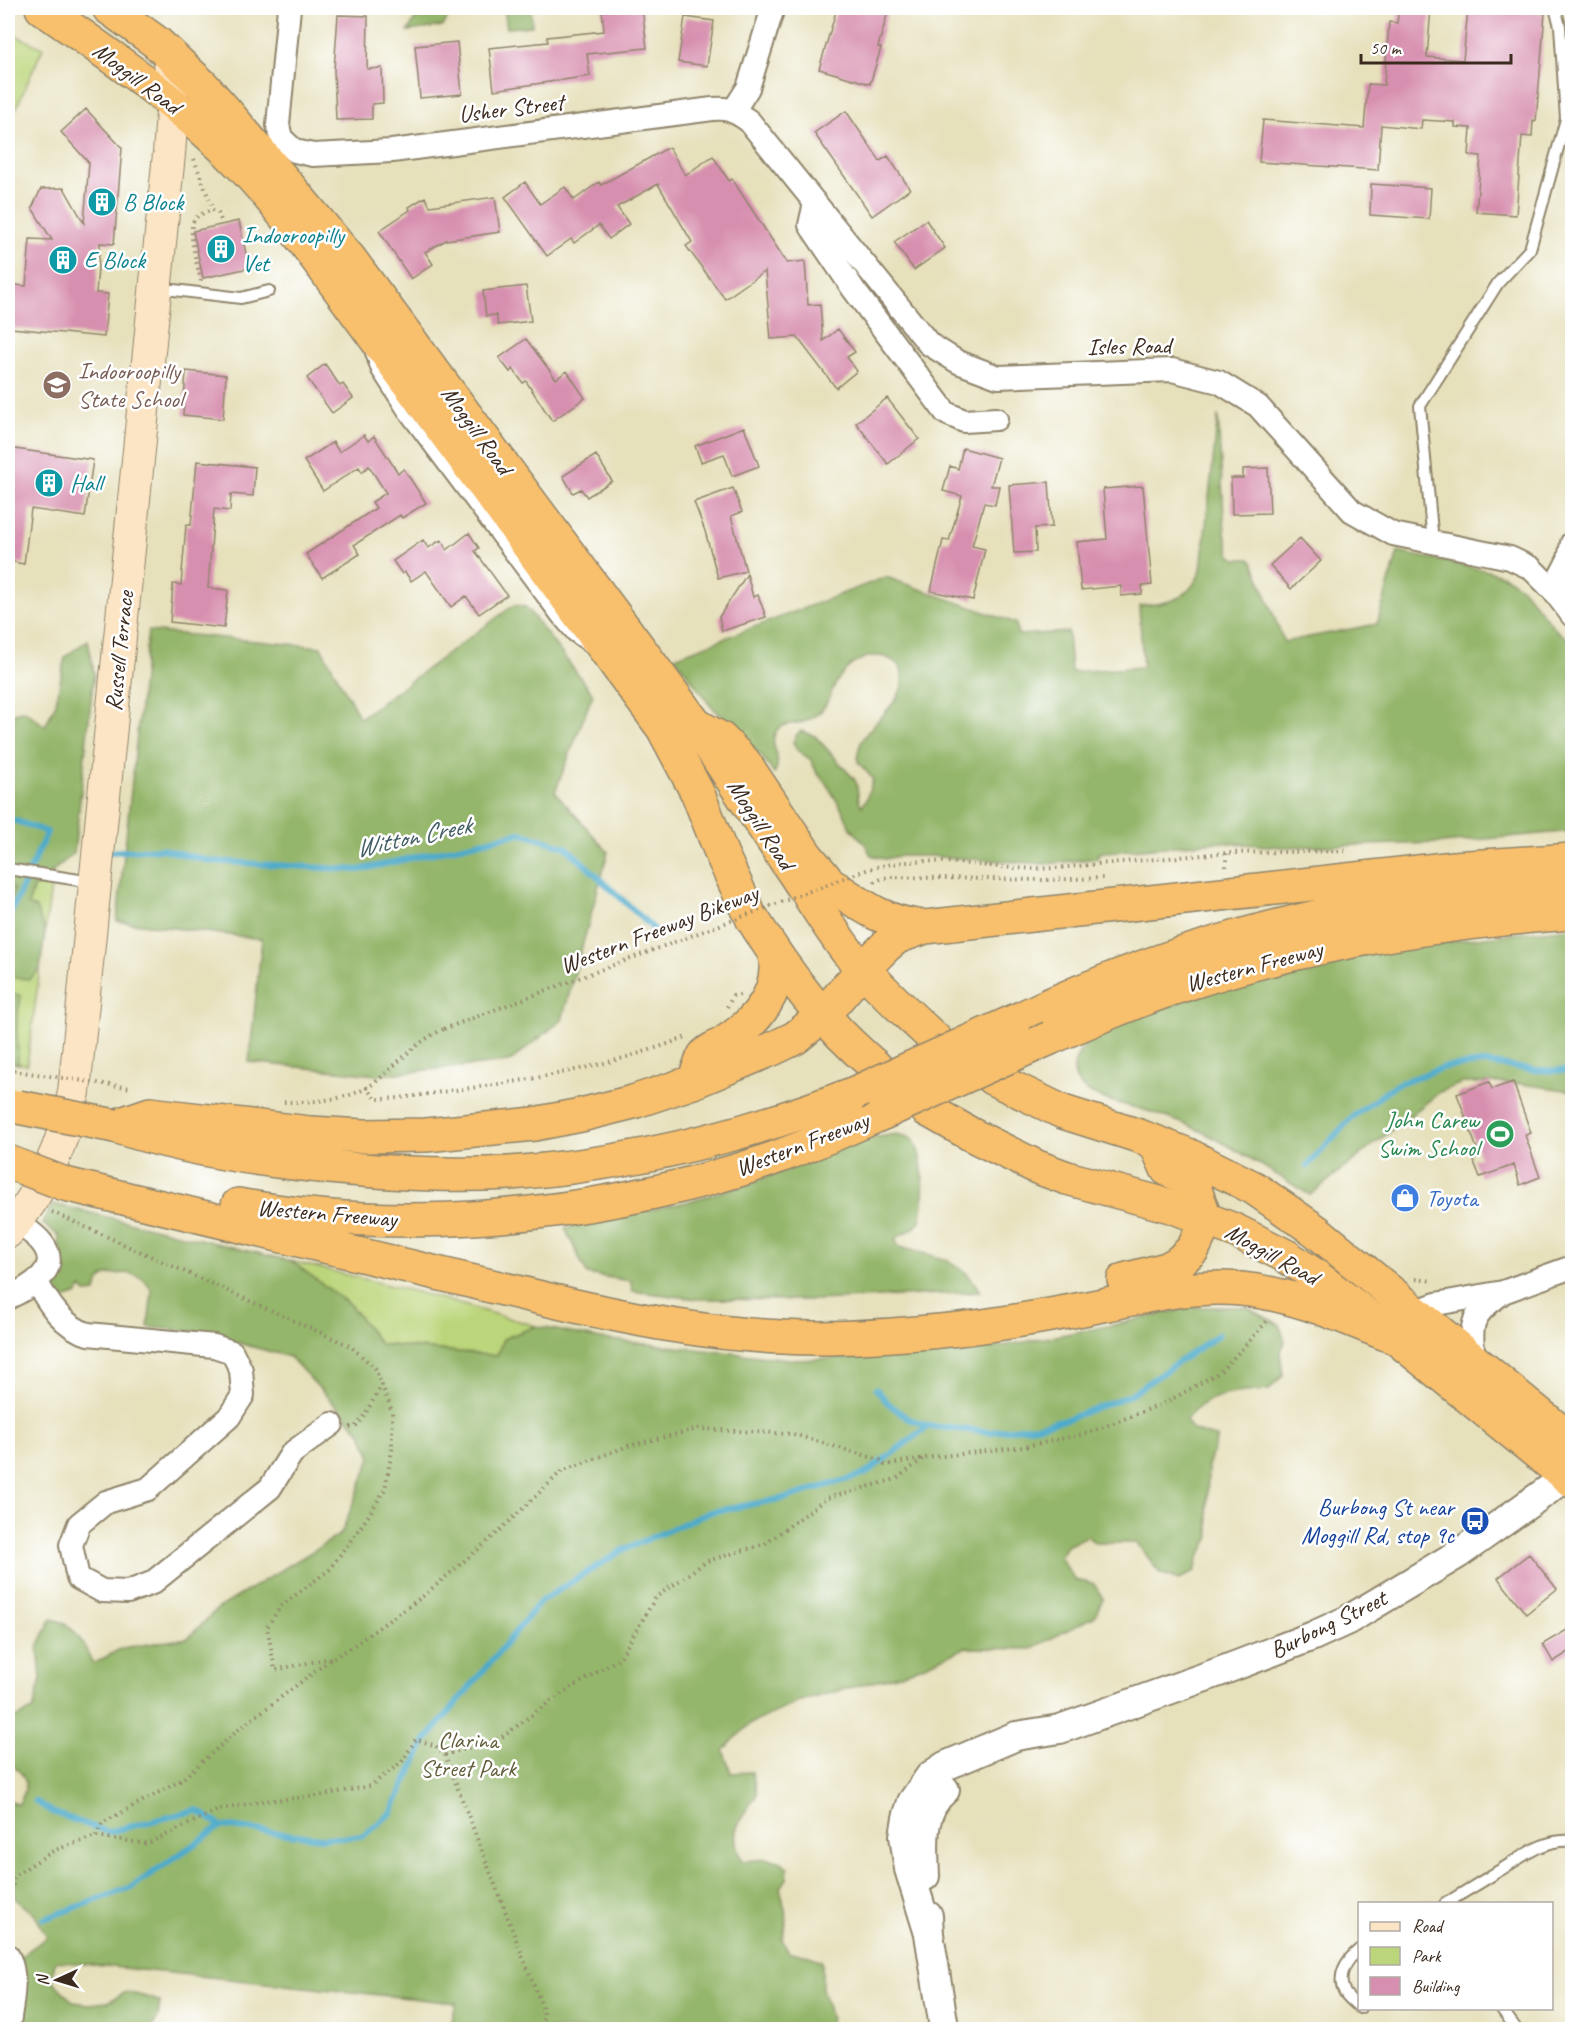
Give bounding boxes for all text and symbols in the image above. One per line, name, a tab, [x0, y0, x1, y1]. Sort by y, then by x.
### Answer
scale bar	[1361, 27, 1511, 65]
street label: Moggill Road	[87, 35, 190, 123]
text: 50 m	[1370, 37, 1403, 59]
street label: Usher Street	[457, 86, 568, 129]
building icon: B Block	[86, 186, 118, 218]
place label: B Block	[123, 187, 186, 217]
place label: Indooroopilly Vet	[242, 220, 346, 278]
building icon: Indooroopilly Vet	[205, 233, 237, 265]
building icon: E Block	[47, 244, 79, 276]
place label: E Block	[84, 245, 147, 275]
street label: Isles Road	[1087, 330, 1175, 362]
place label: Indooroopilly State School	[78, 356, 187, 414]
school or university icon: Indooroopilly State School	[41, 369, 73, 401]
street label: Moggill Road	[435, 380, 521, 483]
building icon: Hall	[33, 467, 65, 499]
place label: Hall	[70, 468, 106, 498]
street label: Russell Terrace	[98, 587, 140, 713]
street label: Moggill Road	[721, 773, 803, 878]
water label: Witton Creek	[353, 807, 478, 865]
street label: Western Freeway Bikeway	[556, 877, 764, 981]
street label: Western Freeway	[1183, 933, 1327, 999]
street label: Western Freeway	[731, 1104, 874, 1183]
place label: John Carew Swim School	[1378, 1105, 1483, 1163]
sports icon: John Carew Swim School	[1484, 1118, 1516, 1150]
shop icon: Toyota	[1389, 1182, 1421, 1214]
place label: Toyota	[1426, 1183, 1480, 1213]
street label: Western Freeway	[256, 1192, 400, 1234]
street label: Moggill Road	[1220, 1216, 1327, 1294]
place label: Burbong St near Moggill Rd, stop 9c	[1301, 1492, 1456, 1550]
bus stop icon: Burbong St near Moggill Rd, stop 9c	[1459, 1505, 1491, 1537]
street label: Burbong Street	[1265, 1582, 1393, 1665]
park label: Clarina Street Park	[420, 1725, 518, 1783]
legend	[1358, 1902, 1553, 2010]
text: Road	[1412, 1915, 1445, 1937]
text: Park	[1412, 1945, 1442, 1967]
north arrow	[27, 1950, 87, 2010]
text: N	[32, 1972, 53, 1987]
text: Building	[1412, 1975, 1461, 1997]

